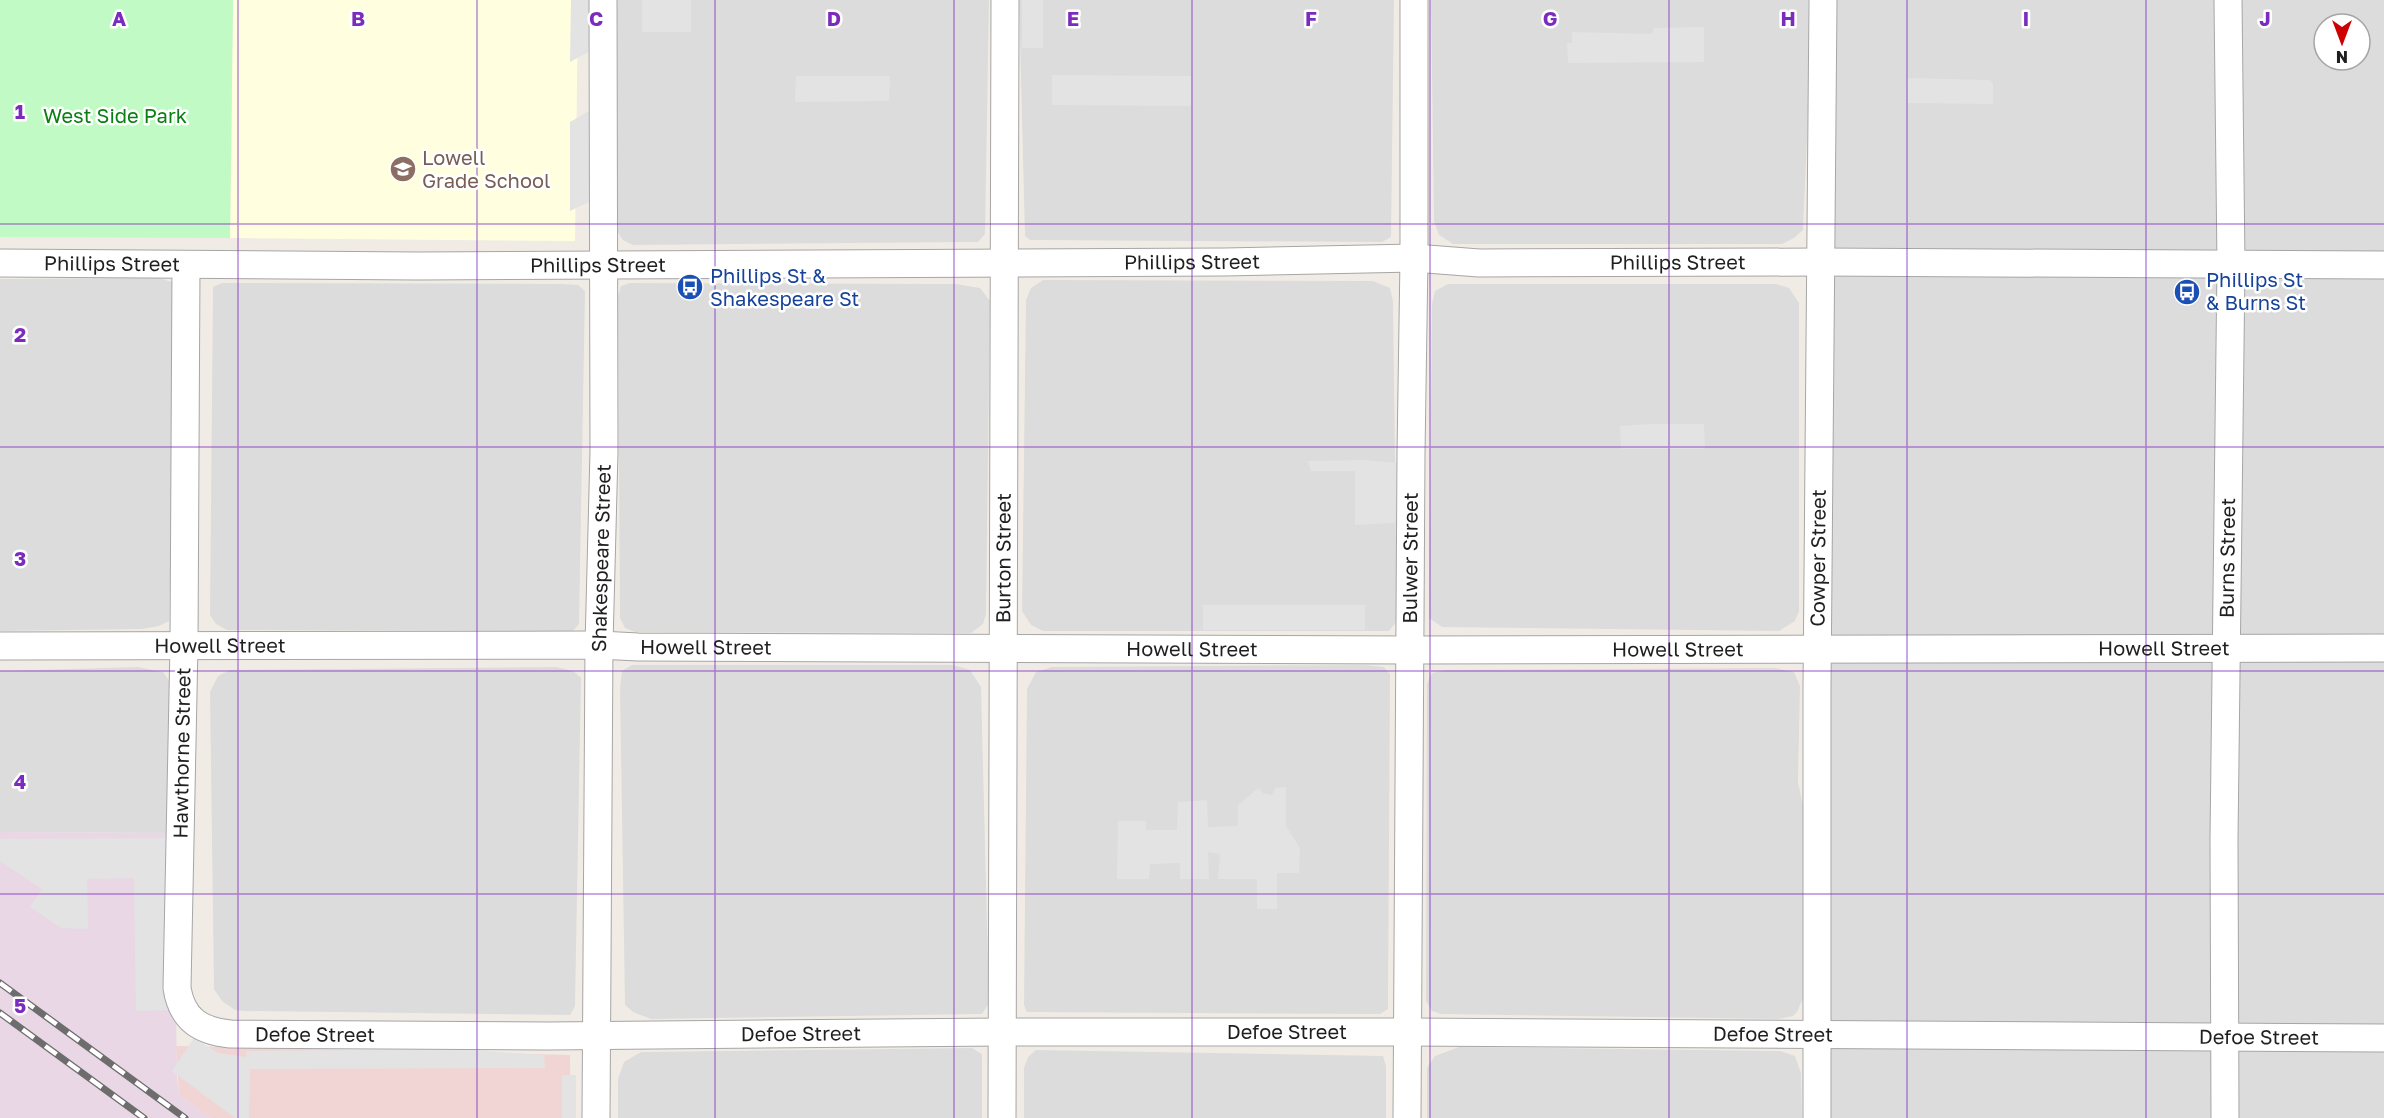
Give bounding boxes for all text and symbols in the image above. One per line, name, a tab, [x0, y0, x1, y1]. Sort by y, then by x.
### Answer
text: A	[112, 6, 126, 30]
text: B	[351, 6, 365, 30]
text: C	[589, 6, 603, 30]
text: D	[827, 6, 841, 30]
text: E	[1067, 6, 1079, 30]
text: F	[1305, 6, 1317, 30]
text: G	[1543, 6, 1557, 30]
text: H	[1780, 6, 1796, 30]
text: I	[2023, 6, 2029, 30]
text: J	[2259, 6, 2271, 30]
north arrow	[2312, 12, 2372, 72]
text: N	[2336, 47, 2348, 67]
text: 1	[15, 99, 25, 123]
park label: West Side Park	[43, 103, 187, 127]
place label: Lowell Grade School	[422, 145, 550, 192]
school or university icon: Lowell Grade School	[388, 154, 418, 184]
street label: Phillips Street	[1124, 248, 1260, 274]
street label: Phillips Street	[1610, 249, 1746, 274]
street label: Phillips Street	[44, 250, 180, 275]
street label: Phillips Street	[530, 252, 666, 276]
place label: Phillips St & Shakespeare St	[710, 263, 859, 310]
place label: Phillips St & Burns St	[2206, 267, 2306, 314]
bus stop icon: Phillips St & Shakespeare St	[675, 272, 705, 302]
bus stop icon: Phillips St & Burns St	[2172, 277, 2202, 307]
text: 2	[14, 322, 26, 346]
street label: Shakespeare Street	[586, 464, 615, 652]
street label: Cowper Street	[1805, 489, 1830, 627]
street label: Bulwer Street	[1397, 492, 1422, 624]
street label: Burton Street	[990, 493, 1015, 623]
street label: Burns Street	[2214, 498, 2239, 618]
text: 3	[14, 546, 26, 570]
street label: Howell Street	[154, 633, 286, 657]
street label: Howell Street	[640, 634, 772, 659]
street label: Howell Street	[2098, 635, 2230, 660]
street label: Howell Street	[1126, 636, 1258, 660]
street label: Howell Street	[1612, 636, 1744, 661]
street label: Hawthorne Street	[168, 667, 194, 839]
text: 4	[14, 769, 26, 793]
text: 5	[14, 993, 26, 1017]
street label: Defoe Street	[1227, 1019, 1347, 1043]
street label: Defoe Street	[741, 1020, 861, 1045]
street label: Defoe Street	[255, 1021, 375, 1046]
street label: Defoe Street	[1713, 1021, 1833, 1046]
street label: Defoe Street	[2199, 1024, 2319, 1049]

